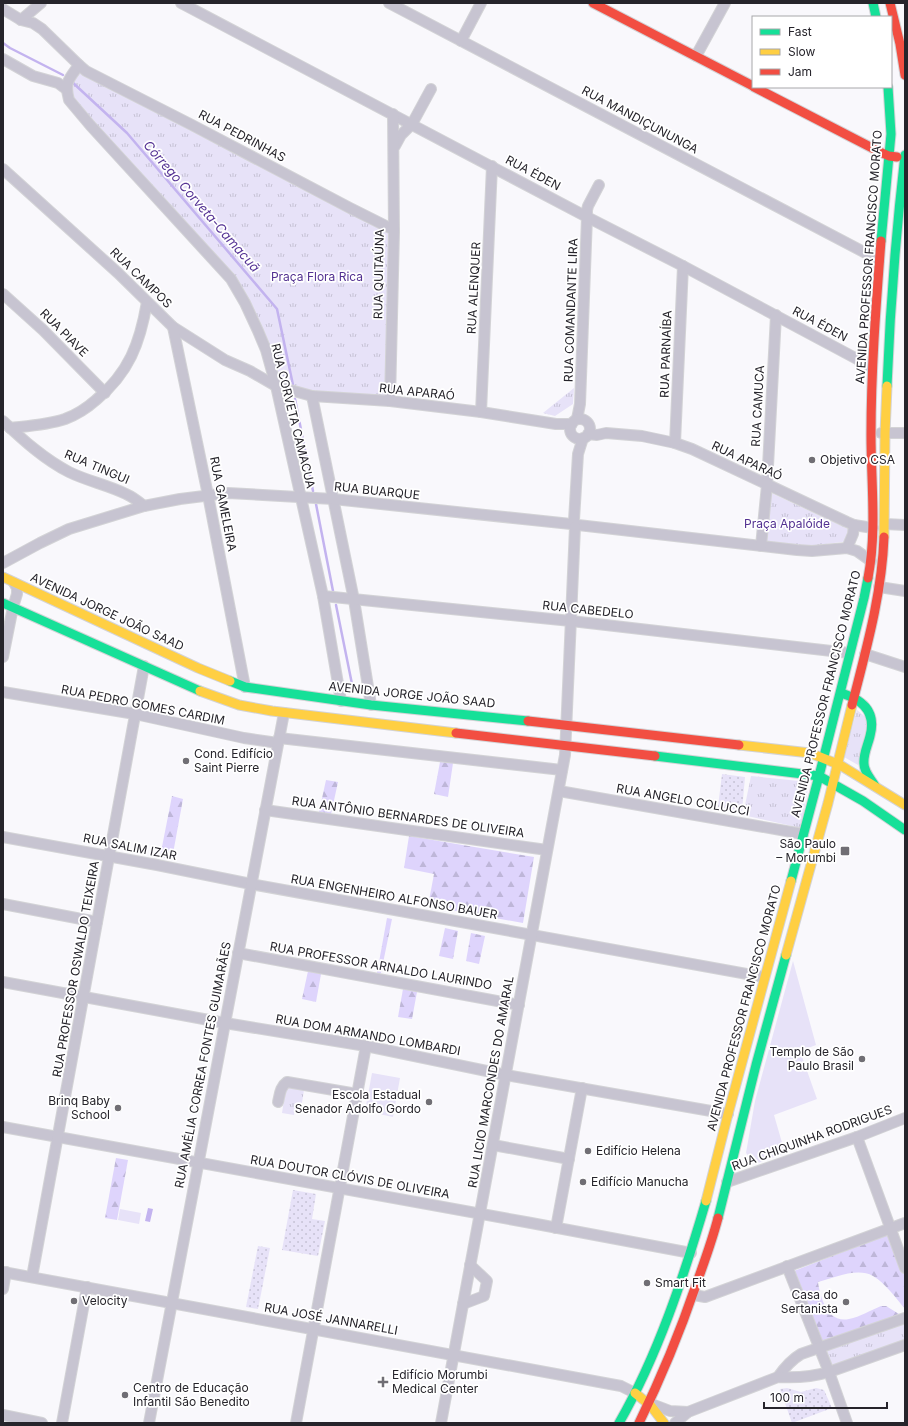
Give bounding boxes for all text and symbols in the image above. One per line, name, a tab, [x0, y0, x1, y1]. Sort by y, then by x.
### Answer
legend	[752, 16, 892, 88]
text: Fast	[788, 24, 812, 39]
text: Slow	[788, 44, 816, 59]
text: Jam	[788, 64, 812, 79]
street label: RUA MANDIÇUNUNGA	[579, 82, 701, 157]
street label: RUA PEDRINHAS	[196, 106, 289, 165]
street label: AVENIDA PROFESSOR FRANCISCO MORATO	[852, 130, 885, 384]
water label: Córrego Corveta-Camacuã	[141, 137, 263, 275]
street label: RUA ÉDEN	[503, 152, 563, 193]
street label: RUA QUITAÚNA	[370, 229, 387, 319]
street label: RUA COMANDANTE LIRA	[560, 238, 581, 382]
street label: RUA ALENQUER	[464, 241, 483, 335]
street label: RUA CAMPOS	[107, 244, 176, 311]
park label: Praça Flora Rica	[271, 269, 363, 284]
street label: RUA ÉDEN	[790, 303, 850, 344]
street label: RUA PIAVE	[37, 305, 92, 360]
street label: RUA PARNAÍBA	[656, 310, 675, 398]
street label: RUA CORVETA CAMACUA	[268, 342, 319, 490]
street label: RUA CAMUCA	[748, 365, 767, 447]
street label: RUA APARAÓ	[378, 380, 456, 403]
street label: RUA APARAÓ	[710, 438, 785, 483]
street label: RUA TINGUI	[62, 446, 132, 487]
place label: Objetivo CSA	[820, 452, 895, 467]
street label: RUA GAMELEIRA	[207, 455, 240, 553]
marker: Objetivo CSA	[807, 455, 817, 465]
street label: RUA BUARQUE	[334, 479, 421, 502]
park label: Praça Apalóide	[744, 516, 830, 531]
street label: AVENIDA JORGE JOÃO SAAD	[28, 569, 186, 654]
street label: AVENIDA PROFESSOR FRANCISCO MORATO	[787, 569, 864, 819]
street label: RUA CABEDELO	[542, 597, 634, 622]
street label: AVENIDA JORGE JOÃO SAAD	[328, 678, 496, 711]
street label: RUA PEDRO GOMES CARDIM	[60, 681, 226, 728]
place label: Cond. Edifício Saint Pierre	[194, 746, 273, 775]
marker: Cond. Edifício Saint Pierre	[181, 756, 191, 766]
street label: RUA ANGELO COLUCCI	[615, 780, 751, 819]
street label: RUA ANTÔNIO BERNARDES DE OLIVEIRA	[291, 793, 525, 840]
street label: RUA SALIM IZAR	[82, 830, 178, 863]
place label: São Paulo – Morumbi	[776, 836, 836, 865]
marker: São Paulo – Morumbi	[839, 845, 851, 857]
street label: RUA PROFESSOR OSWALDO TEIXEIRA	[49, 859, 102, 1078]
street label: RUA ENGENHEIRO ALFONSO BAUER	[290, 871, 499, 922]
street label: AVENIDA PROFESSOR FRANCISCO MORATO	[703, 883, 784, 1133]
street label: RUA PROFESSOR ARNALDO LAURINDO	[269, 939, 493, 992]
street label: RUA AMÉLIA CORREA FONTES GUIMARÃES	[171, 940, 234, 1189]
street label: RUA LICIO MARCONDES DO AMARAL	[464, 975, 517, 1189]
street label: RUA DOM ARMANDO LOMBARDI	[274, 1011, 462, 1058]
place label: Templo de São Paulo Brasil	[770, 1044, 854, 1073]
marker: Templo de São Paulo Brasil	[857, 1054, 867, 1064]
place label: Escola Estadual Senador Adolfo Gordo	[295, 1087, 421, 1116]
place label: Brinq Baby School	[48, 1093, 110, 1122]
marker: Escola Estadual Senador Adolfo Gordo	[424, 1097, 434, 1107]
street label: RUA CHIQUINHA RODRIGUES	[730, 1101, 894, 1174]
marker: Brinq Baby School	[113, 1103, 123, 1113]
place label: Edifício Helena	[596, 1143, 681, 1158]
marker: Edifício Helena	[583, 1146, 593, 1156]
street label: RUA DOUTOR CLÓVIS DE OLIVEIRA	[249, 1152, 451, 1201]
place label: Edifício Manucha	[591, 1174, 689, 1189]
marker: Edifício Manucha	[578, 1177, 588, 1187]
place label: Smart Fit	[655, 1275, 706, 1290]
marker: Smart Fit	[642, 1278, 652, 1288]
place label: Casa do Sertanista	[781, 1287, 838, 1316]
place label: Velocity	[82, 1293, 128, 1308]
marker: Velocity	[69, 1296, 79, 1306]
marker: Casa do Sertanista	[841, 1297, 851, 1307]
street label: RUA JOSÉ JANNARELLI	[263, 1299, 399, 1338]
place label: Edifício Morumbi Medical Center	[392, 1367, 488, 1396]
marker: Edifício Morumbi Medical Center	[377, 1376, 389, 1388]
place label: Centro de Educação Infantil São Benedito	[133, 1380, 250, 1409]
scale bar	[764, 1384, 887, 1410]
marker: Centro de Educação Infantil São Benedito	[120, 1390, 130, 1400]
text: 100 m	[770, 1390, 804, 1405]

